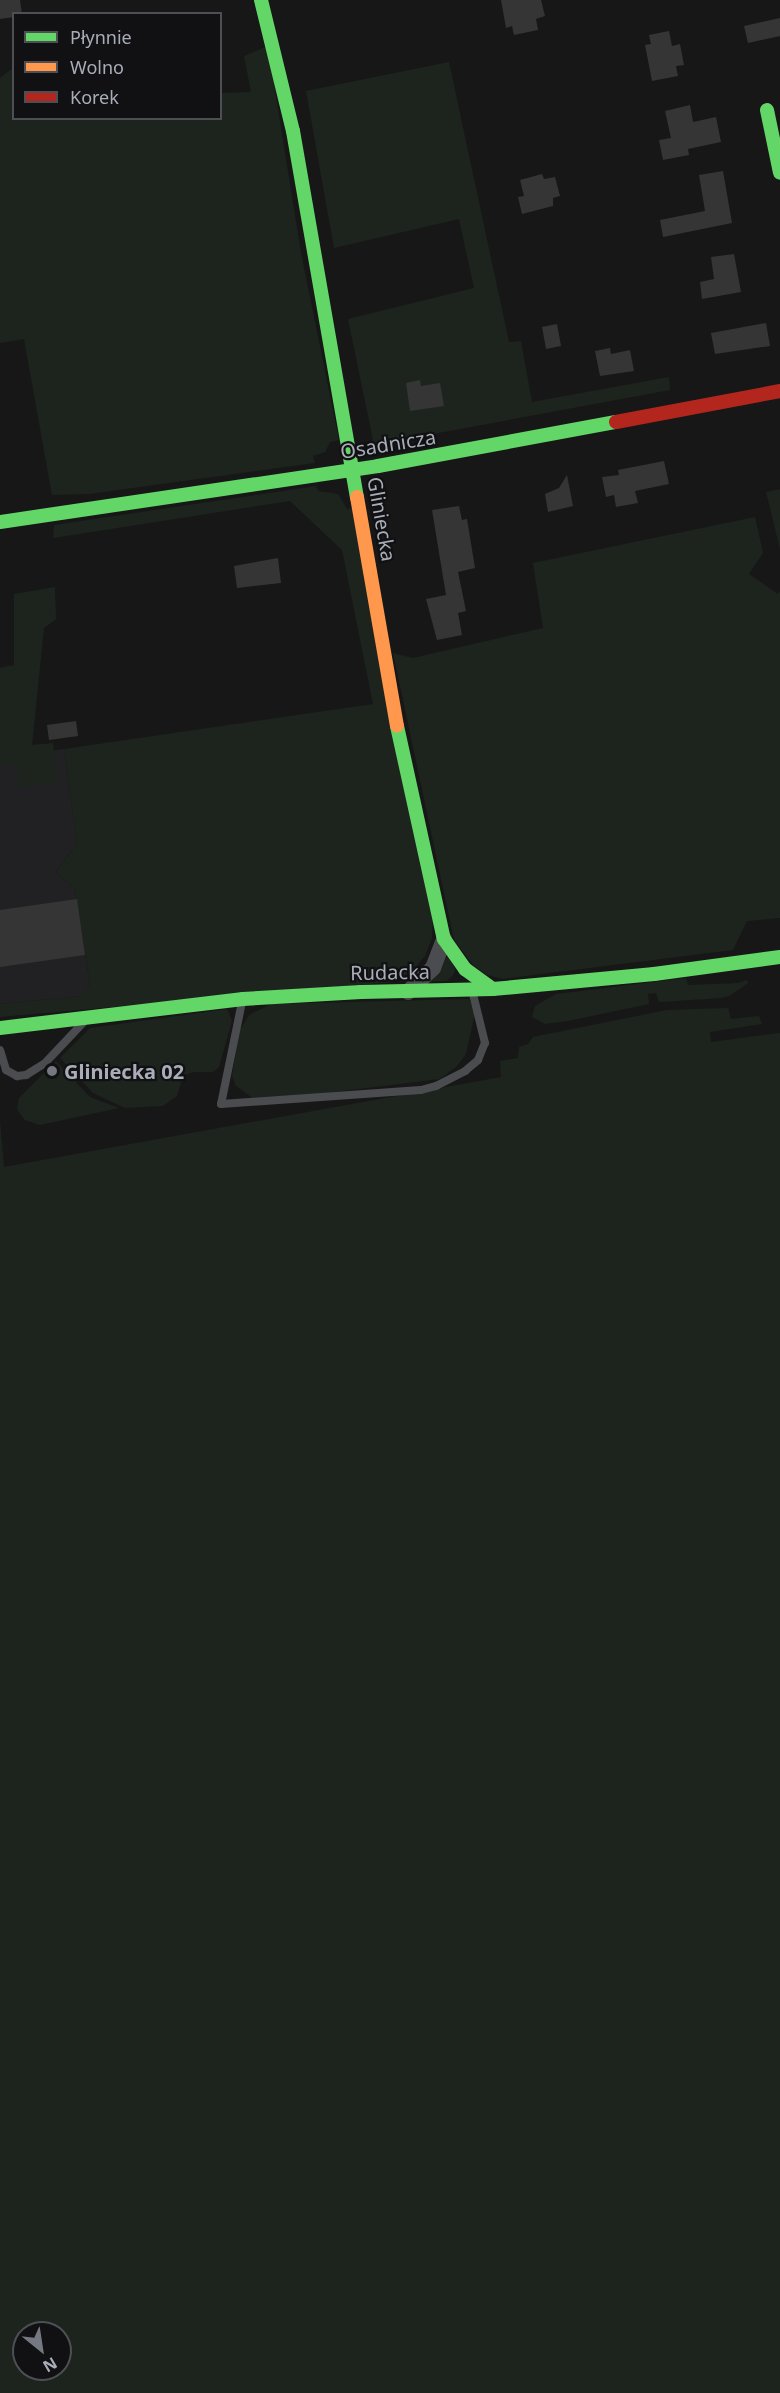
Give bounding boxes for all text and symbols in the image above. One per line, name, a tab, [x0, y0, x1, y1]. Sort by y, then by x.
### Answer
legend	[12, 12, 222, 120]
text: Płynnie	[70, 25, 132, 49]
text: Wolno	[70, 55, 124, 79]
text: Korek	[70, 85, 119, 109]
street label: Osadnicza	[338, 425, 438, 463]
street label: Gliniecka	[363, 475, 401, 563]
street label: Rudacka	[350, 959, 430, 985]
place label: Gliniecka 02	[64, 1059, 184, 1083]
marker: Gliniecka 02	[45, 1064, 59, 1078]
north arrow	[12, 2321, 72, 2381]
text: N	[39, 2352, 61, 2378]

